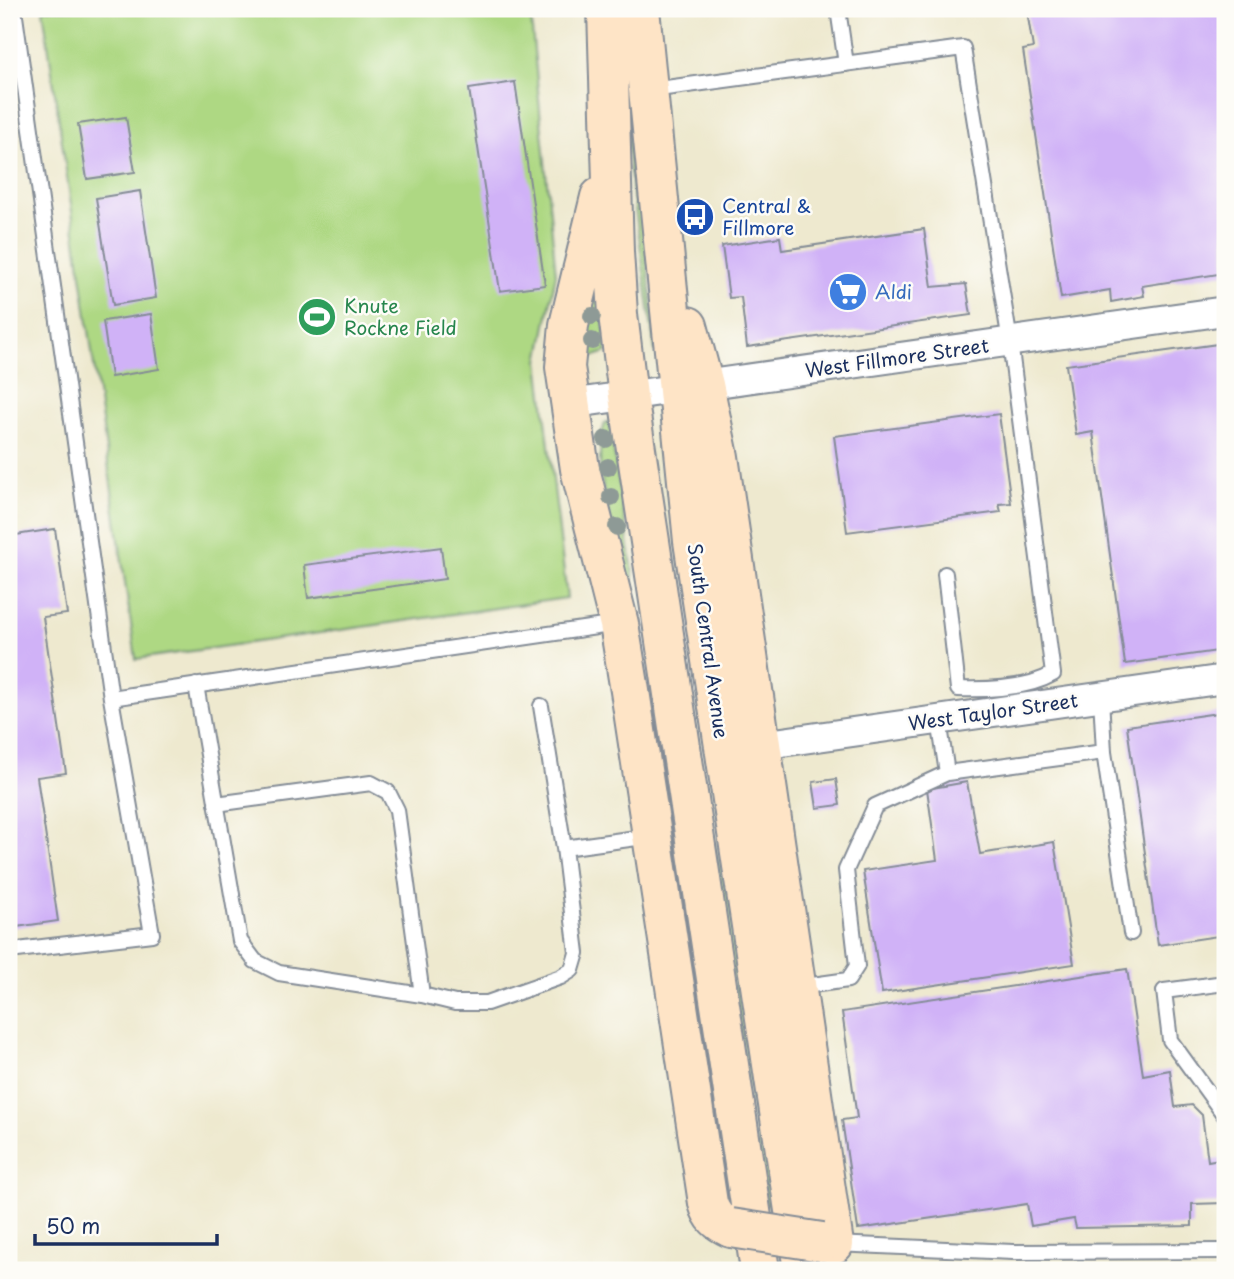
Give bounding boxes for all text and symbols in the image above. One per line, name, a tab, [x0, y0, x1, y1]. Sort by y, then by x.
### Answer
place label: Central & Fillmore	[722, 191, 811, 241]
bus stop icon: Central & Fillmore	[674, 196, 716, 238]
supermarket icon: Aldi	[827, 271, 869, 313]
place label: Aldi	[875, 277, 912, 305]
place label: Knute Rockne Field	[344, 291, 457, 341]
sports icon: Knute Rockne Field	[296, 296, 338, 338]
street label: West Fillmore Street	[803, 330, 991, 384]
street label: South Central Avenue	[681, 542, 737, 740]
street label: West Taylor Street	[906, 685, 1080, 737]
scale bar	[35, 1202, 217, 1246]
text: 50 m	[46, 1209, 100, 1241]

